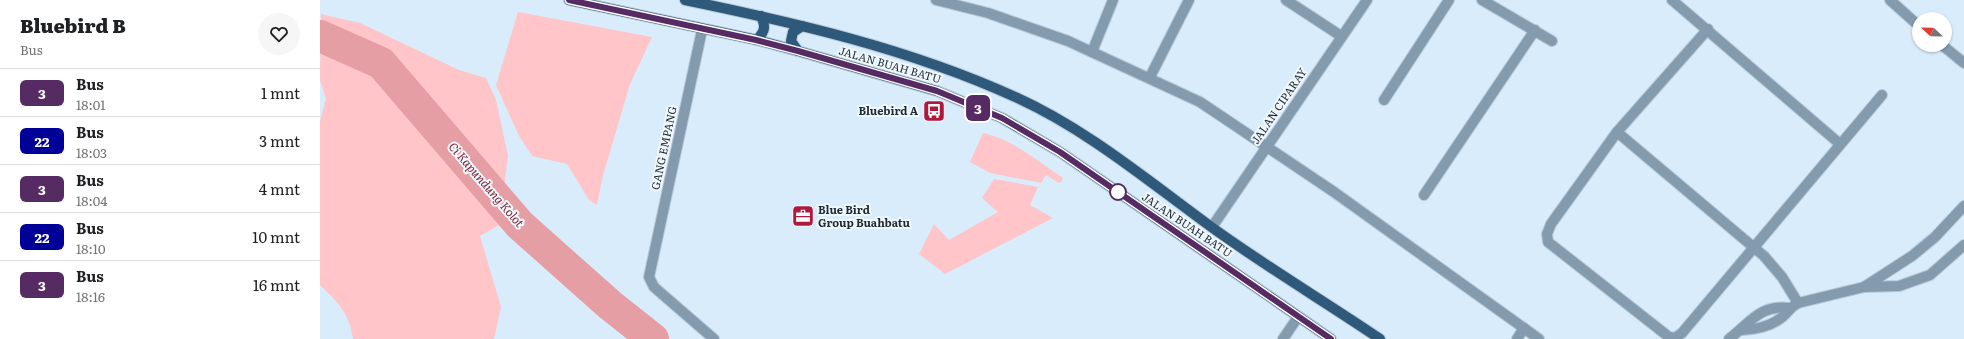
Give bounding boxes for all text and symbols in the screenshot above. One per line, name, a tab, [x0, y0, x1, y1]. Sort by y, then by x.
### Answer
text: Bluebird B	[20, 11, 126, 39]
north arrow	[1912, 12, 1952, 52]
map controls	[1912, 12, 1952, 52]
button: heart	[258, 13, 300, 55]
text: Bus	[20, 40, 43, 59]
street label: JALAN BUAH BATU	[837, 42, 943, 86]
street label: JALAN CIPARAY	[1247, 64, 1310, 147]
text: Bus	[76, 72, 104, 95]
text: 1 mnt	[261, 81, 300, 104]
text: 3	[38, 83, 46, 103]
text: 18:01	[76, 95, 106, 114]
line badge: 3	[965, 95, 991, 121]
bus stop icon: Bluebird A	[921, 98, 947, 124]
text: 3	[974, 98, 982, 118]
place label: Bluebird A	[858, 102, 919, 118]
street label: GANG EMPANG	[646, 104, 680, 191]
text: Bus	[76, 120, 104, 143]
text: 3 mnt	[259, 129, 300, 152]
text: 22	[34, 131, 50, 151]
water label: Ci Kapundung Kolot	[445, 138, 529, 231]
text: 18:03	[76, 143, 107, 162]
text: Bus	[76, 168, 104, 191]
text: 4 mnt	[259, 177, 300, 200]
text: 3	[38, 179, 46, 199]
unlabelled marker	[1109, 183, 1127, 201]
street label: JALAN BUAH BATU	[1139, 188, 1236, 260]
text: 18:04	[76, 191, 107, 210]
place label: Blue Bird Group Buahbatu	[818, 201, 910, 230]
office icon: Blue Bird Group Buahbatu	[790, 203, 816, 229]
text: Bus	[76, 216, 104, 239]
text: 10 mnt	[252, 225, 300, 248]
text: 22	[34, 227, 50, 247]
text: 18:10	[76, 239, 106, 258]
text: Bus	[76, 264, 104, 287]
text: 16 mnt	[253, 273, 300, 296]
text: 3	[38, 275, 46, 295]
text: 18:16	[76, 287, 105, 306]

